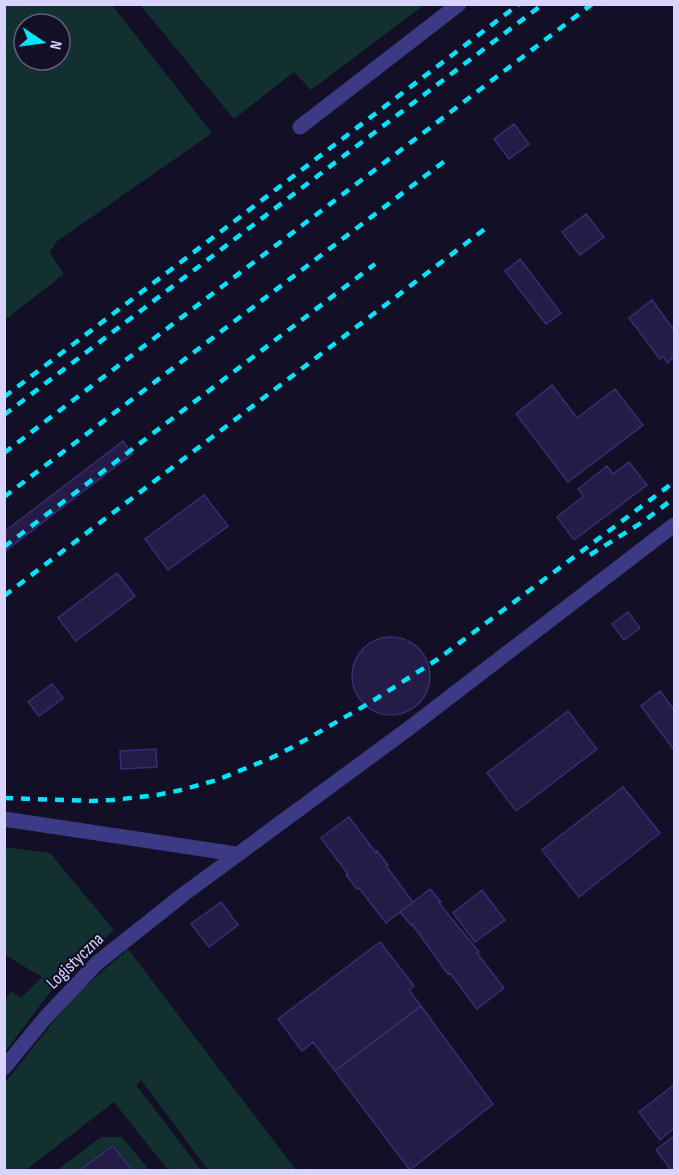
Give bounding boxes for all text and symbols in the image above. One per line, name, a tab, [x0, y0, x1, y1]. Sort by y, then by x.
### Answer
north arrow	[12, 12, 72, 72]
text: N	[45, 39, 65, 51]
street label: Logistyczna	[42, 929, 108, 993]

